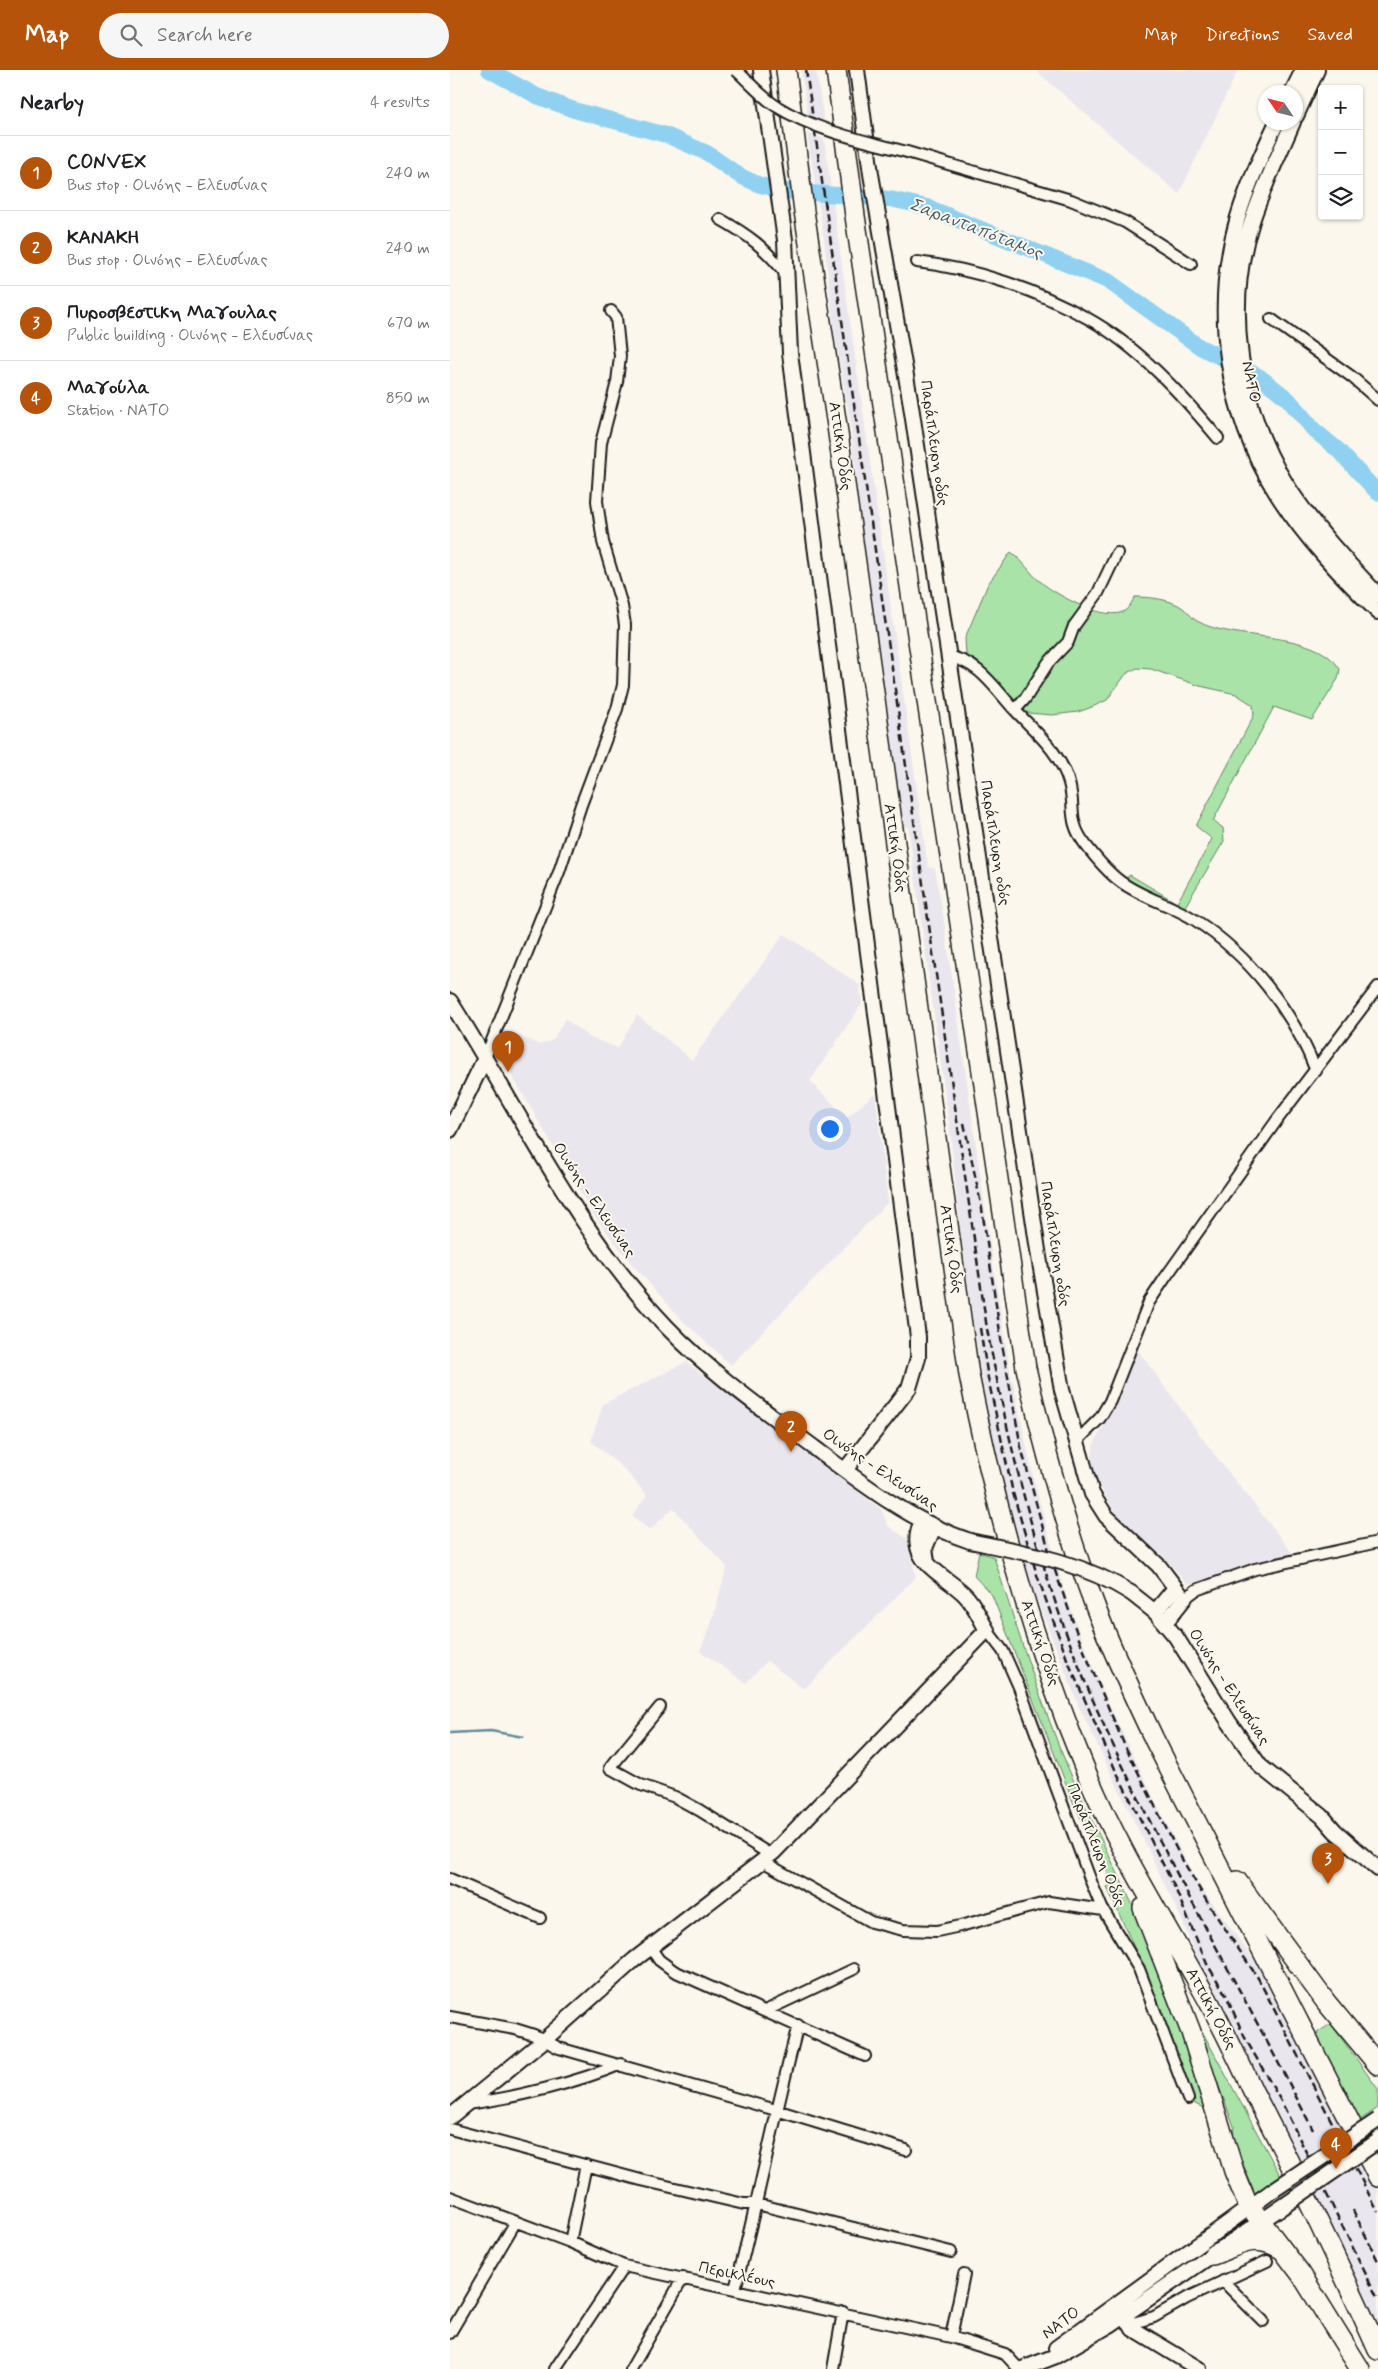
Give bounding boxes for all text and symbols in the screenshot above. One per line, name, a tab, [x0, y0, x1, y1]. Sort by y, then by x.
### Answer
search box	[99, 13, 449, 58]
text: Map	[25, 20, 69, 51]
icon: search	[117, 21, 145, 49]
text: Search here	[157, 23, 253, 48]
text: Map	[1145, 23, 1178, 47]
text: Directions	[1206, 23, 1280, 47]
text: Saved	[1308, 23, 1353, 47]
north arrow	[1258, 85, 1303, 130]
map controls	[1318, 85, 1363, 220]
button: +	[1318, 85, 1363, 130]
text: Nearby	[20, 89, 84, 117]
text: 4 results	[370, 92, 430, 113]
button: −	[1318, 130, 1363, 175]
text: CONVEX	[67, 150, 146, 175]
text: 1	[32, 163, 40, 184]
text: 240 m	[386, 163, 430, 184]
text: Bus stop · Οινόης - Ελευσίνας	[67, 175, 268, 196]
button: layers	[1318, 175, 1363, 220]
water label: Σαρανταπόταμος	[906, 193, 1047, 266]
text: ΚΑΝΑΚΗ	[67, 225, 140, 250]
text: 2	[32, 238, 40, 259]
text: 240 m	[386, 238, 430, 259]
text: Bus stop · Οινόης - Ελευσίνας	[67, 250, 268, 271]
text: Πυροσβεστικη Μαγουλας	[67, 300, 277, 325]
text: 3	[32, 313, 40, 334]
text: 670 m	[387, 313, 430, 334]
text: Public building · Οινόης - Ελευσίνας	[67, 325, 313, 346]
street label: ΝΑΤΟ	[1236, 359, 1266, 405]
text: Μαγούλα	[67, 375, 150, 400]
street label: Παράπλευρη οδός	[915, 379, 953, 507]
text: 4	[31, 388, 41, 409]
text: 850 m	[386, 388, 430, 409]
text: Station · ΝΑΤΟ	[67, 400, 169, 421]
street label: Αττική Οδός	[823, 400, 857, 492]
street label: Παράπλευρη οδός	[975, 779, 1015, 907]
street label: Αττική Οδός	[878, 802, 912, 894]
pin: 1	[492, 1031, 524, 1072]
your location	[817, 1116, 843, 1142]
street label: Οινόης - Ελευσίνας	[547, 1138, 641, 1262]
street label: Παράπλευρη οδός	[1035, 1180, 1075, 1308]
street label: Αττική Οδός	[934, 1203, 968, 1295]
pin: 2	[775, 1411, 807, 1452]
street label: Οινόης - Ελευσίνας	[818, 1423, 942, 1517]
street label: Αττική Οδός	[1015, 1597, 1065, 1689]
street label: Οινόης - Ελευσίνας	[1183, 1625, 1275, 1749]
street label: Παράπλευρη Οδός	[1062, 1780, 1130, 1910]
pin: 3	[1312, 1843, 1344, 1884]
street label: Αττική Οδός	[1181, 1965, 1241, 2053]
pin: 4	[1320, 2128, 1352, 2169]
street label: Περικλέους	[697, 2256, 777, 2293]
street label: ΝΑΤΟ	[1038, 2302, 1084, 2344]

